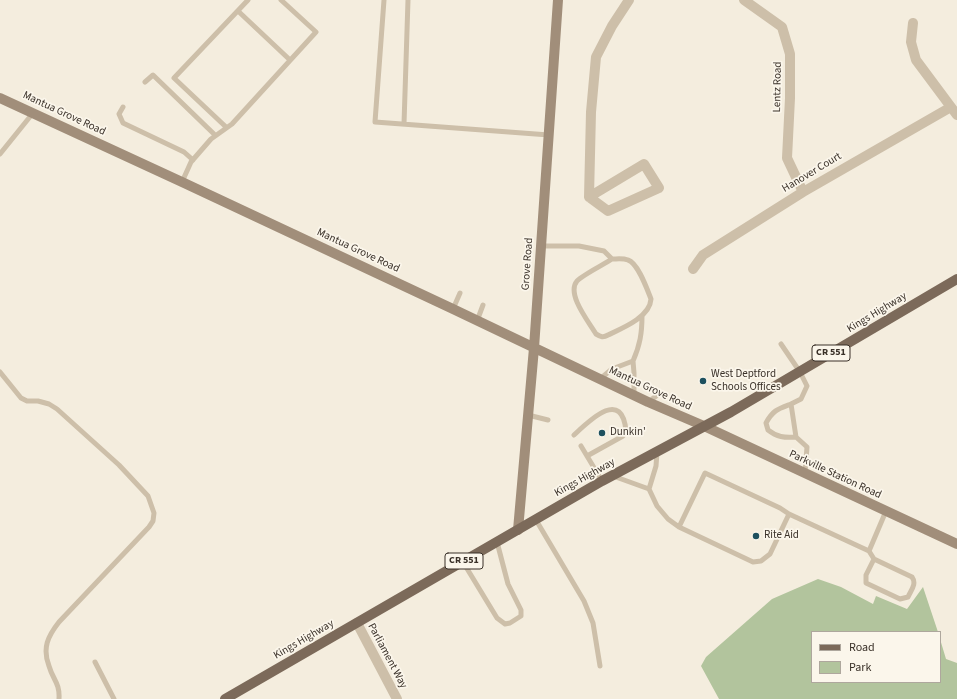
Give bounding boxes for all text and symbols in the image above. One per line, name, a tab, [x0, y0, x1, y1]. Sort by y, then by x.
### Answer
street label: Lentz Road	[771, 61, 785, 113]
street label: Mantua Grove Road	[21, 89, 107, 139]
street label: Hanover Court	[780, 150, 844, 196]
street label: Mantua Grove Road	[315, 226, 401, 276]
street label: Grove Road	[520, 237, 536, 291]
street label: Kings Highway	[845, 290, 909, 336]
road number: CR 551	[812, 345, 850, 361]
street label: Mantua Grove Road	[607, 364, 693, 414]
place label: West Deptford Schools Offices	[711, 368, 781, 394]
marker: West Deptford Schools Offices	[698, 376, 708, 386]
place label: Dunkin'	[610, 426, 646, 440]
marker: Dunkin'	[597, 428, 607, 438]
street label: Parkville Station Road	[787, 448, 883, 502]
street label: Kings Highway	[552, 456, 618, 500]
place label: Rite Aid	[764, 529, 799, 543]
marker: Rite Aid	[751, 531, 761, 541]
road number: CR 551	[445, 553, 483, 569]
street label: Kings Highway	[272, 617, 336, 663]
street label: Parliament Way	[364, 621, 410, 691]
legend	[811, 631, 941, 683]
text: Road	[849, 639, 875, 656]
text: Park	[849, 659, 871, 676]

